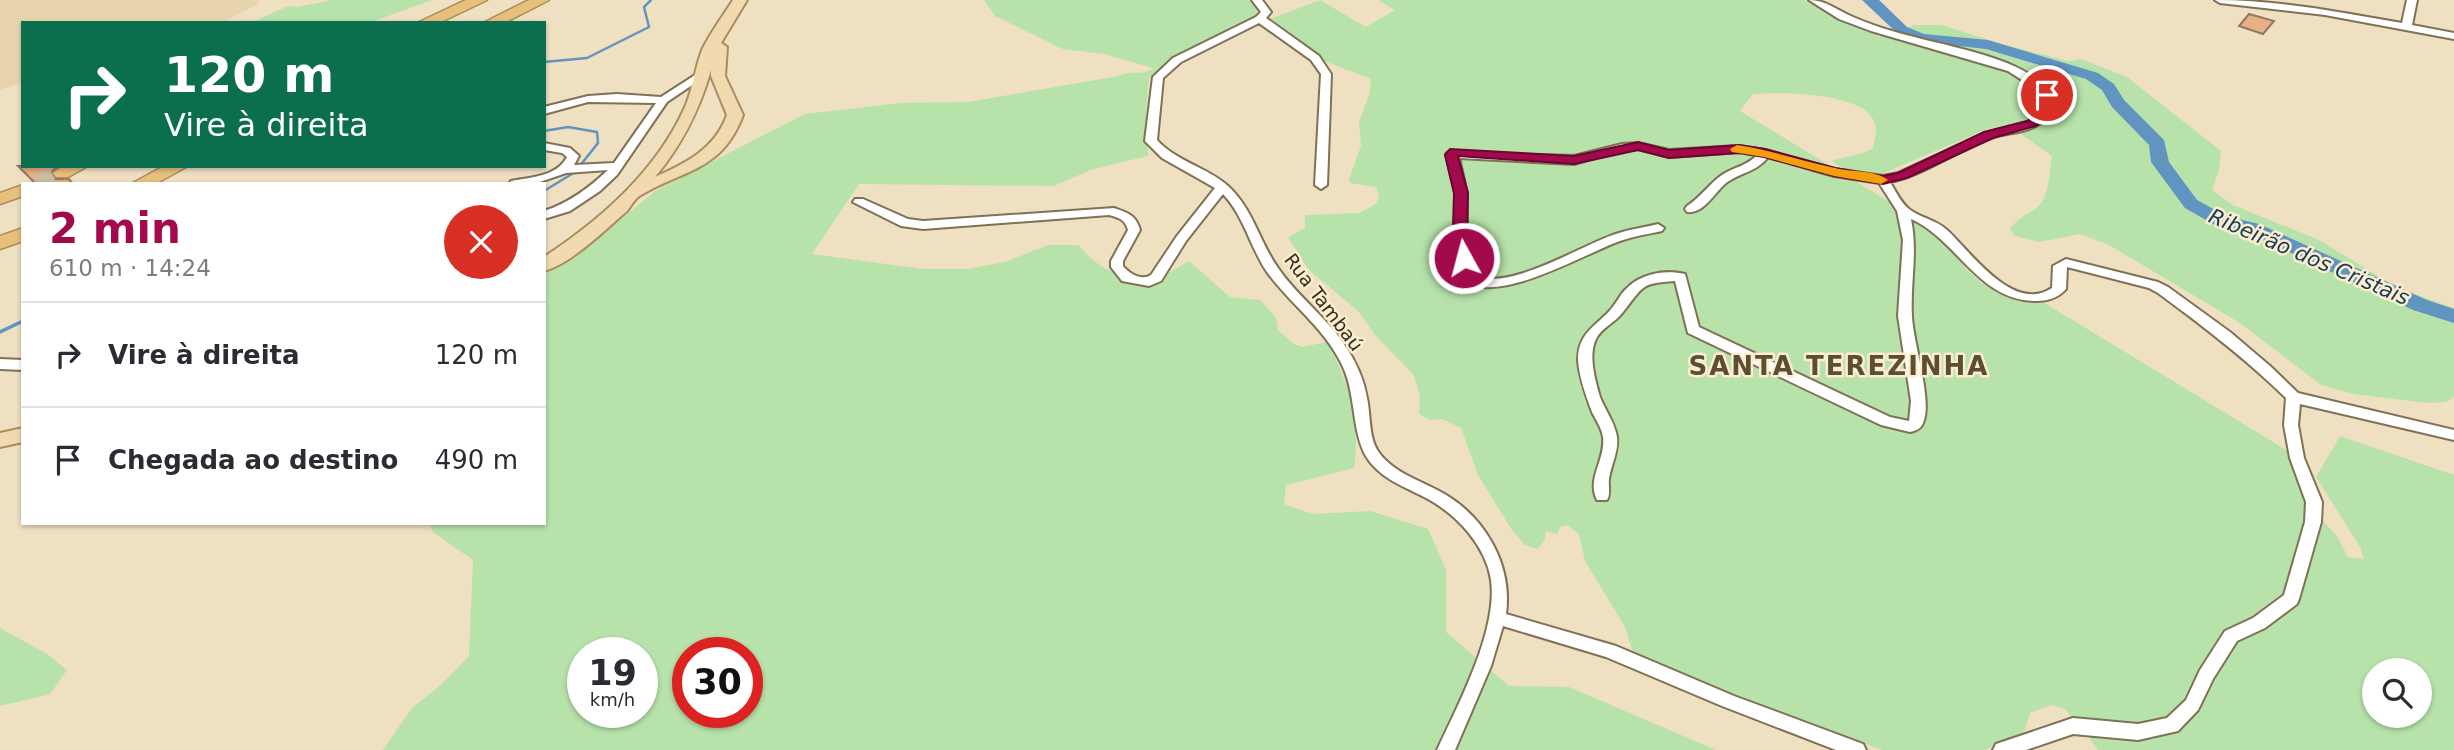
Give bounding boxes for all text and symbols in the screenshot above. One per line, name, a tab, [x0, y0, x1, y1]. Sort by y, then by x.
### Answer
text: 120 m	[164, 47, 334, 104]
icon: right	[49, 49, 140, 140]
pin	[2017, 65, 2077, 125]
icon: arrive	[2028, 76, 2066, 114]
text: Vire à direita	[164, 106, 369, 144]
text: 2 min	[49, 204, 181, 253]
water label: Ribeirão dos Cristais	[2205, 204, 2413, 310]
button: close	[444, 205, 518, 279]
position arrow	[1427, 221, 1501, 295]
street label: Rua Tambaú	[1280, 249, 1368, 355]
text: 610 m · 14:24	[49, 255, 211, 281]
icon: right	[49, 336, 87, 374]
text: Vire à direita	[108, 340, 300, 370]
text: 120 m	[435, 340, 518, 370]
district label: SANTA TEREZINHA	[1689, 351, 1989, 381]
icon: arrive	[49, 441, 87, 479]
text: Chegada ao destino	[108, 445, 398, 475]
text: 490 m	[435, 445, 518, 475]
speed limit sign: 30	[672, 637, 763, 728]
text: 19	[588, 653, 637, 693]
map controls	[2362, 658, 2432, 728]
button: search	[2362, 658, 2432, 728]
text: km/h	[590, 689, 635, 710]

